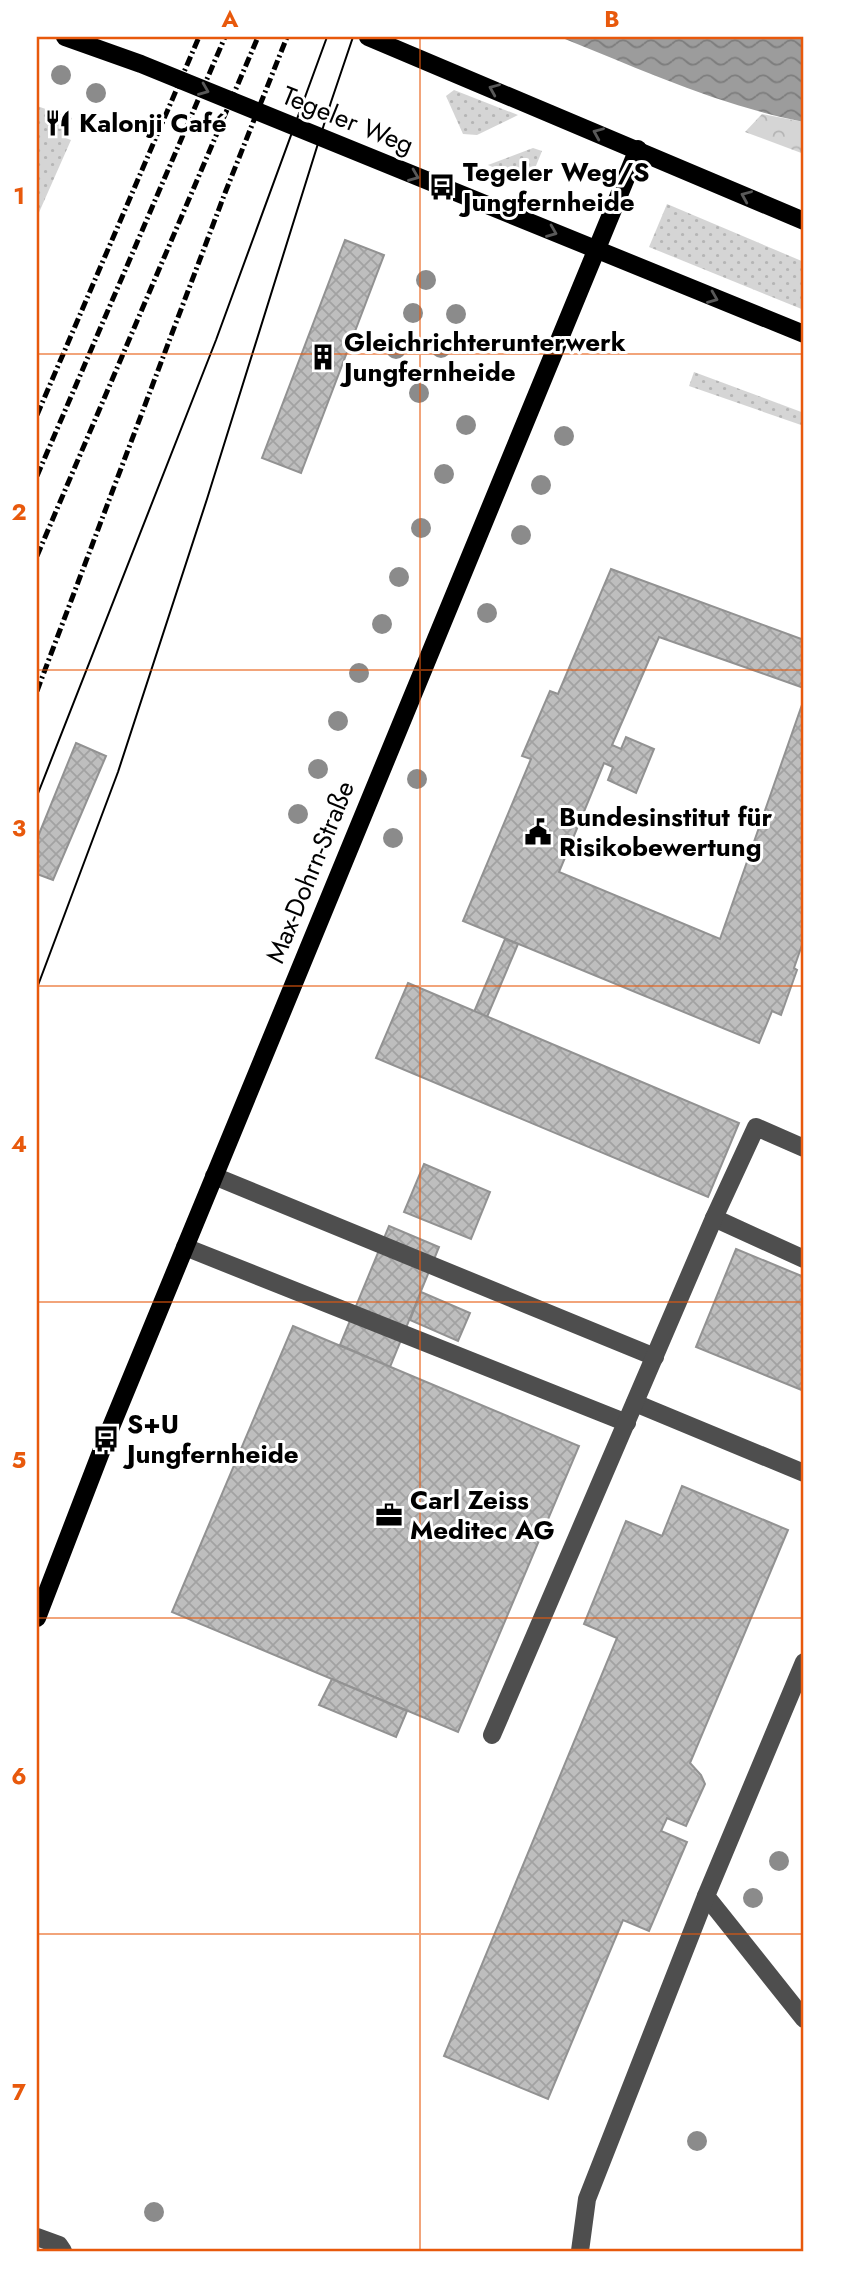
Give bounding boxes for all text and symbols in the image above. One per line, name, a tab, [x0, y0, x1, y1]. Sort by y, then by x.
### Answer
text: A	[221, 2, 239, 36]
text: B	[604, 2, 620, 36]
street label: Tegeler Weg	[276, 76, 420, 164]
one-way arrow	[197, 81, 209, 95]
one-way arrow	[489, 83, 501, 97]
place label: Kalonji Café	[79, 104, 227, 142]
restaurant icon: Kalonji Café	[43, 108, 73, 138]
one-way arrow	[592, 127, 604, 141]
place label: Tegeler Weg/S Jungfernheide	[458, 153, 649, 221]
one-way arrow	[407, 168, 420, 182]
bus stop icon: Tegeler Weg/S Jungfernheide	[427, 172, 457, 202]
text: 1	[13, 179, 25, 213]
one-way arrow	[740, 190, 753, 204]
one-way arrow	[545, 224, 557, 238]
one-way arrow	[707, 289, 719, 303]
place label: Gleichrichterunterwerk Jungfernheide	[339, 323, 626, 391]
building icon: Gleichrichterunterwerk Jungfernheide	[308, 342, 338, 372]
text: 2	[11, 495, 27, 529]
street label: Max-Dohrn-Straße	[256, 775, 364, 969]
place label: Bundesinstitut für Risikobewertung	[559, 798, 773, 866]
text: 3	[12, 811, 26, 845]
public building icon: Bundesinstitut für Risikobewertung	[523, 817, 553, 847]
text: 4	[11, 1127, 27, 1161]
place label: S+U Jungfernheide	[122, 1405, 299, 1473]
bus stop icon: S+U Jungfernheide	[91, 1424, 121, 1454]
text: 5	[12, 1443, 26, 1477]
place label: Carl Zeiss Meditec AG	[410, 1481, 555, 1549]
office icon: Carl Zeiss Meditec AG	[374, 1500, 404, 1530]
text: 6	[11, 1759, 27, 1793]
text: 7	[12, 2075, 26, 2109]

